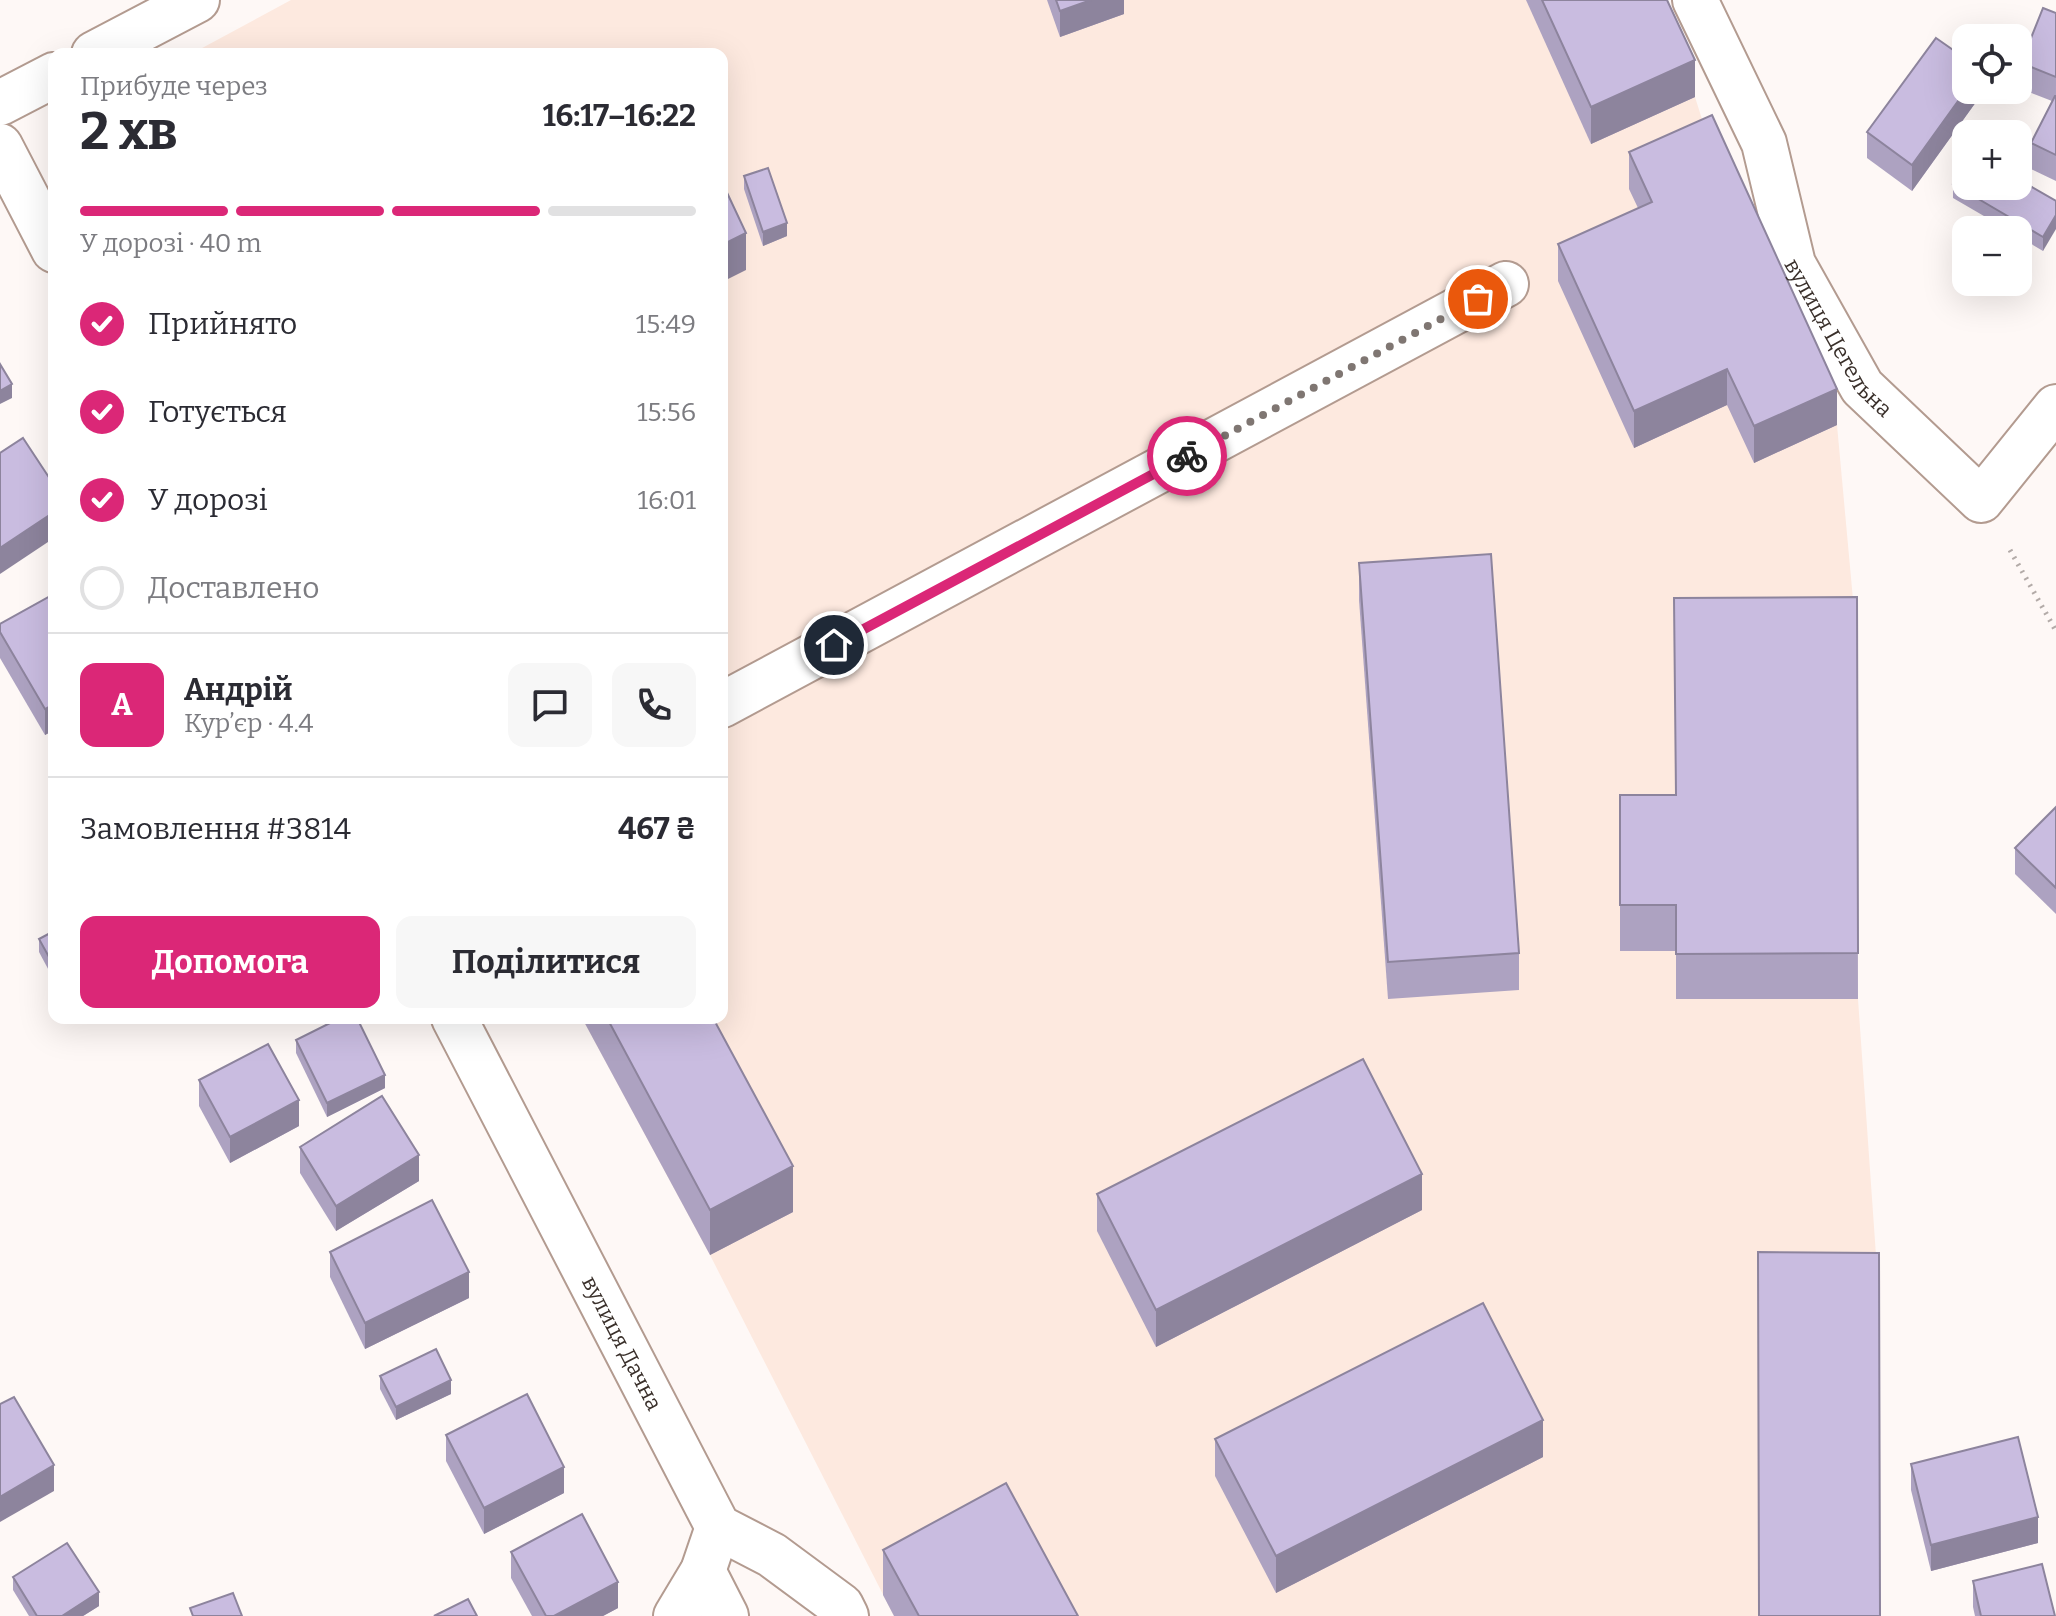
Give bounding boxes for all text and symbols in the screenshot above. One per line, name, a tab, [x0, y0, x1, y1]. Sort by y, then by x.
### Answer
map controls	[1952, 24, 2032, 296]
button: locate	[1952, 24, 2032, 104]
text: Прибуде через	[80, 71, 268, 102]
text: 16:17–16:22	[543, 98, 696, 134]
text: 2 хв	[80, 100, 178, 163]
button: +	[1952, 120, 2032, 200]
button: −	[1952, 216, 2032, 296]
text: У дорозі · 40 m	[80, 228, 261, 259]
street label: вулиця Цегельна	[1779, 254, 1898, 423]
pin	[1444, 265, 1512, 333]
icon: bag	[1456, 277, 1500, 321]
icon: check	[80, 302, 124, 346]
text: Прийнято	[148, 306, 297, 342]
text: 15:49	[636, 309, 696, 340]
icon: check	[80, 390, 124, 434]
text: Готується	[148, 394, 287, 430]
text: 15:56	[637, 397, 696, 428]
courier	[1147, 416, 1227, 496]
icon: bike	[1165, 434, 1209, 478]
icon: check	[80, 478, 124, 522]
text: У дорозі	[148, 482, 268, 518]
text: 16:01	[638, 485, 696, 516]
text: Доставлено	[148, 570, 319, 606]
pin	[800, 611, 868, 679]
icon: home	[812, 623, 856, 667]
button: chat	[508, 663, 592, 747]
button: phone	[612, 663, 696, 747]
text: Андрій	[184, 672, 293, 708]
text: А	[111, 687, 133, 723]
text: Кур’єр · 4.4	[184, 708, 313, 739]
text: Замовлення #3814	[80, 811, 351, 847]
text: 467 ₴	[618, 811, 696, 847]
button: Допомога	[80, 916, 380, 1008]
button: Поділитися	[396, 916, 696, 1008]
street label: вулиця Дачна	[576, 1271, 668, 1415]

